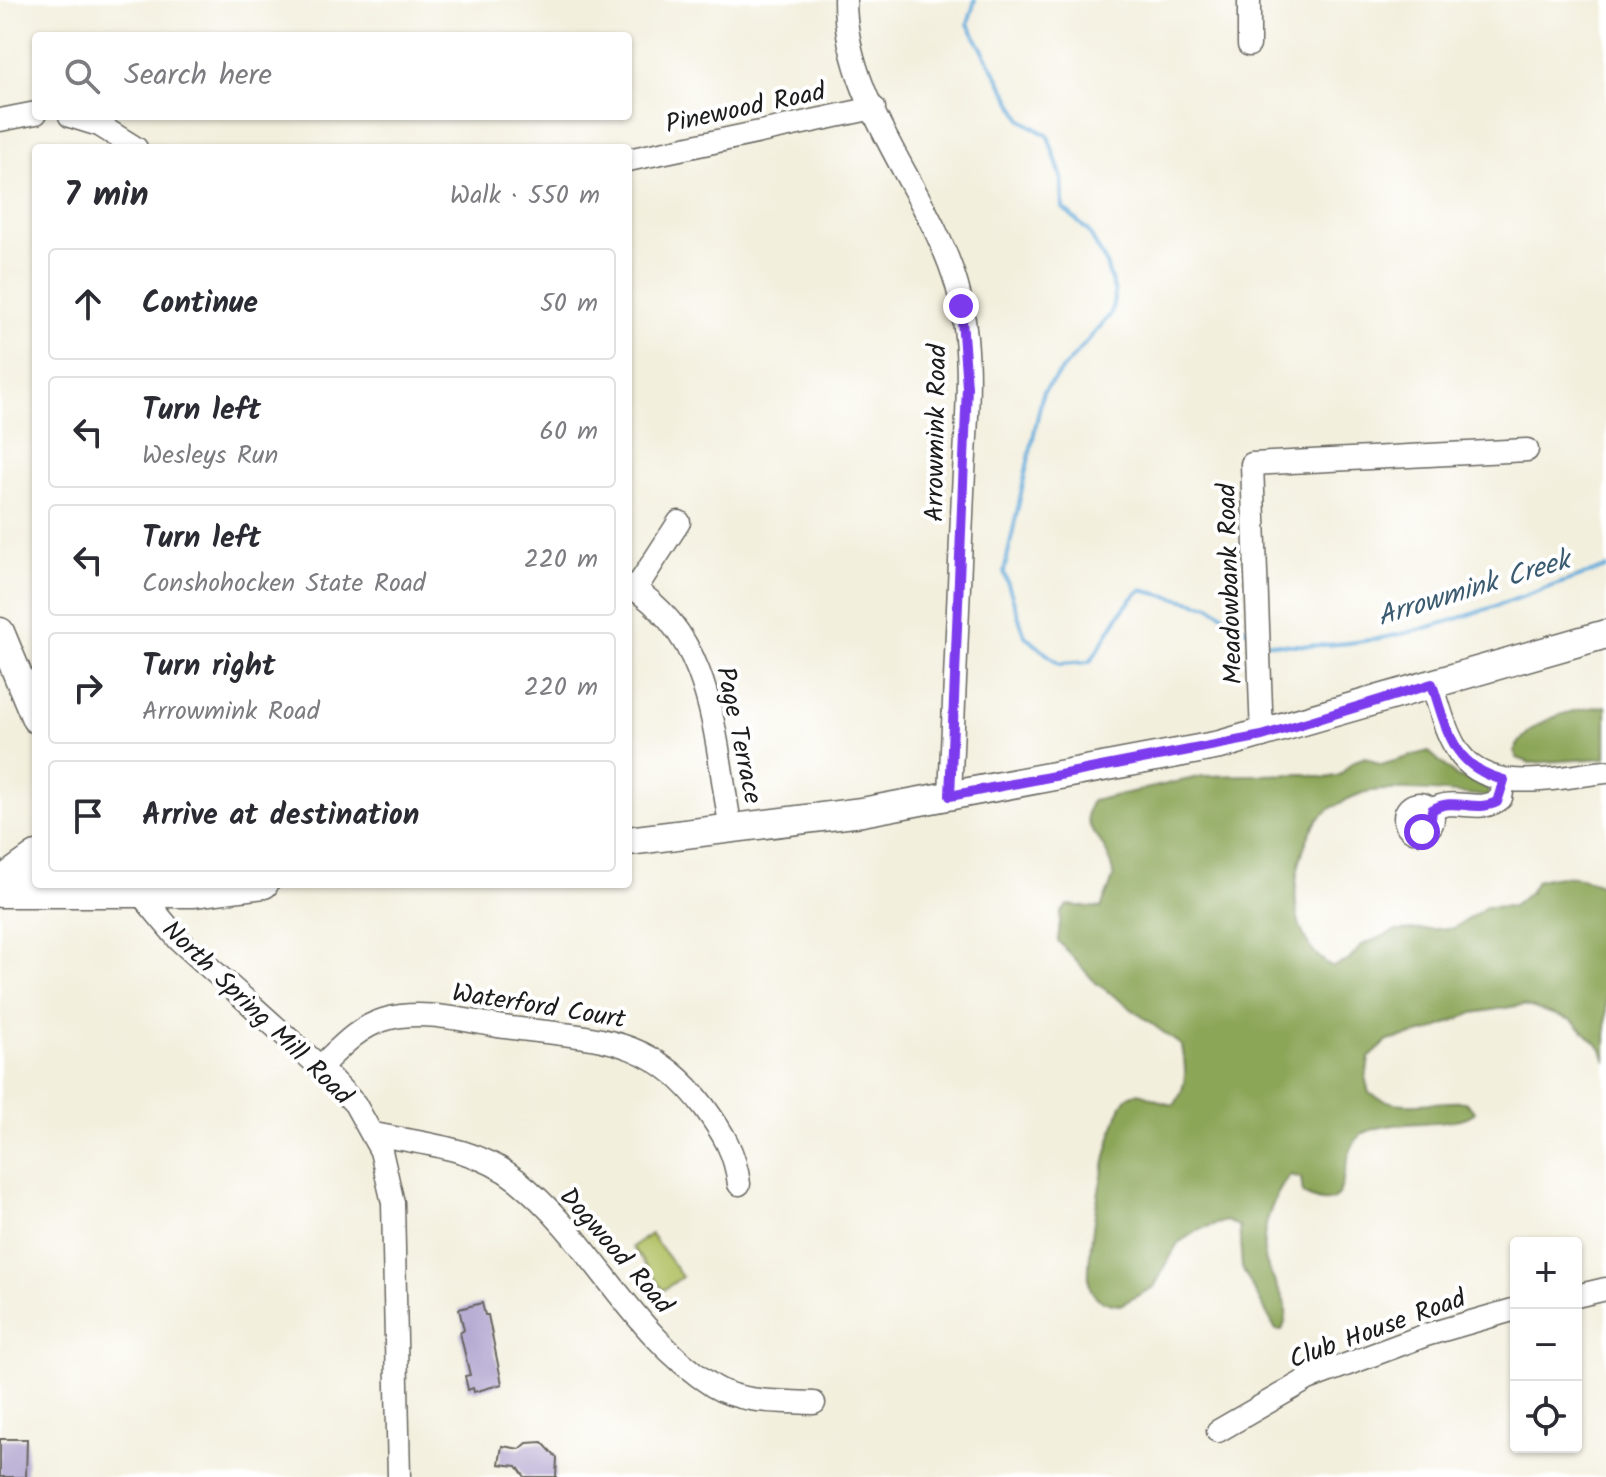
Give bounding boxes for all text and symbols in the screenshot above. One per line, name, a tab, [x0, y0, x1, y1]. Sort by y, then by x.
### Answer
search box	[32, 32, 632, 120]
text: Search here	[124, 52, 272, 100]
icon: search	[60, 54, 104, 98]
street label: Pinewood Road	[662, 71, 830, 146]
text: 7 min	[64, 169, 149, 223]
text: Walk · 550 m	[450, 175, 600, 217]
text: Continue	[142, 280, 258, 328]
icon: ahead	[66, 282, 110, 326]
text: 50 m	[540, 283, 598, 325]
route end	[943, 288, 979, 324]
street label: Arrowmink Road	[914, 343, 960, 522]
text: Turn left	[142, 387, 261, 435]
icon: left	[66, 410, 110, 454]
text: 60 m	[539, 411, 598, 453]
text: Wesleys Run	[142, 435, 278, 477]
street label: Meadowbank Road	[1206, 482, 1255, 685]
text: Turn left	[142, 515, 261, 563]
icon: left	[66, 538, 110, 582]
water label: Arrowmink Creek	[1372, 538, 1579, 640]
text: 220 m	[524, 539, 598, 581]
text: Conshohocken State Road	[142, 563, 426, 605]
text: Turn right	[142, 643, 275, 691]
street label: Page Terrace	[703, 663, 773, 808]
icon: right	[66, 666, 110, 710]
text: 220 m	[524, 667, 598, 709]
text: Arrowmink Road	[142, 691, 320, 733]
text: Arrive at destination	[142, 792, 419, 840]
icon: arrive	[66, 794, 110, 838]
route start	[1404, 814, 1440, 850]
street label: North Spring Mill Road	[151, 911, 363, 1117]
street label: Waterford Court	[449, 973, 629, 1042]
street label: Dogwood Road	[548, 1178, 684, 1325]
map controls	[1510, 1237, 1582, 1453]
button: +	[1510, 1237, 1582, 1309]
street label: Club House Road	[1283, 1278, 1473, 1381]
button: −	[1510, 1309, 1582, 1381]
button: locate	[1510, 1381, 1582, 1453]

